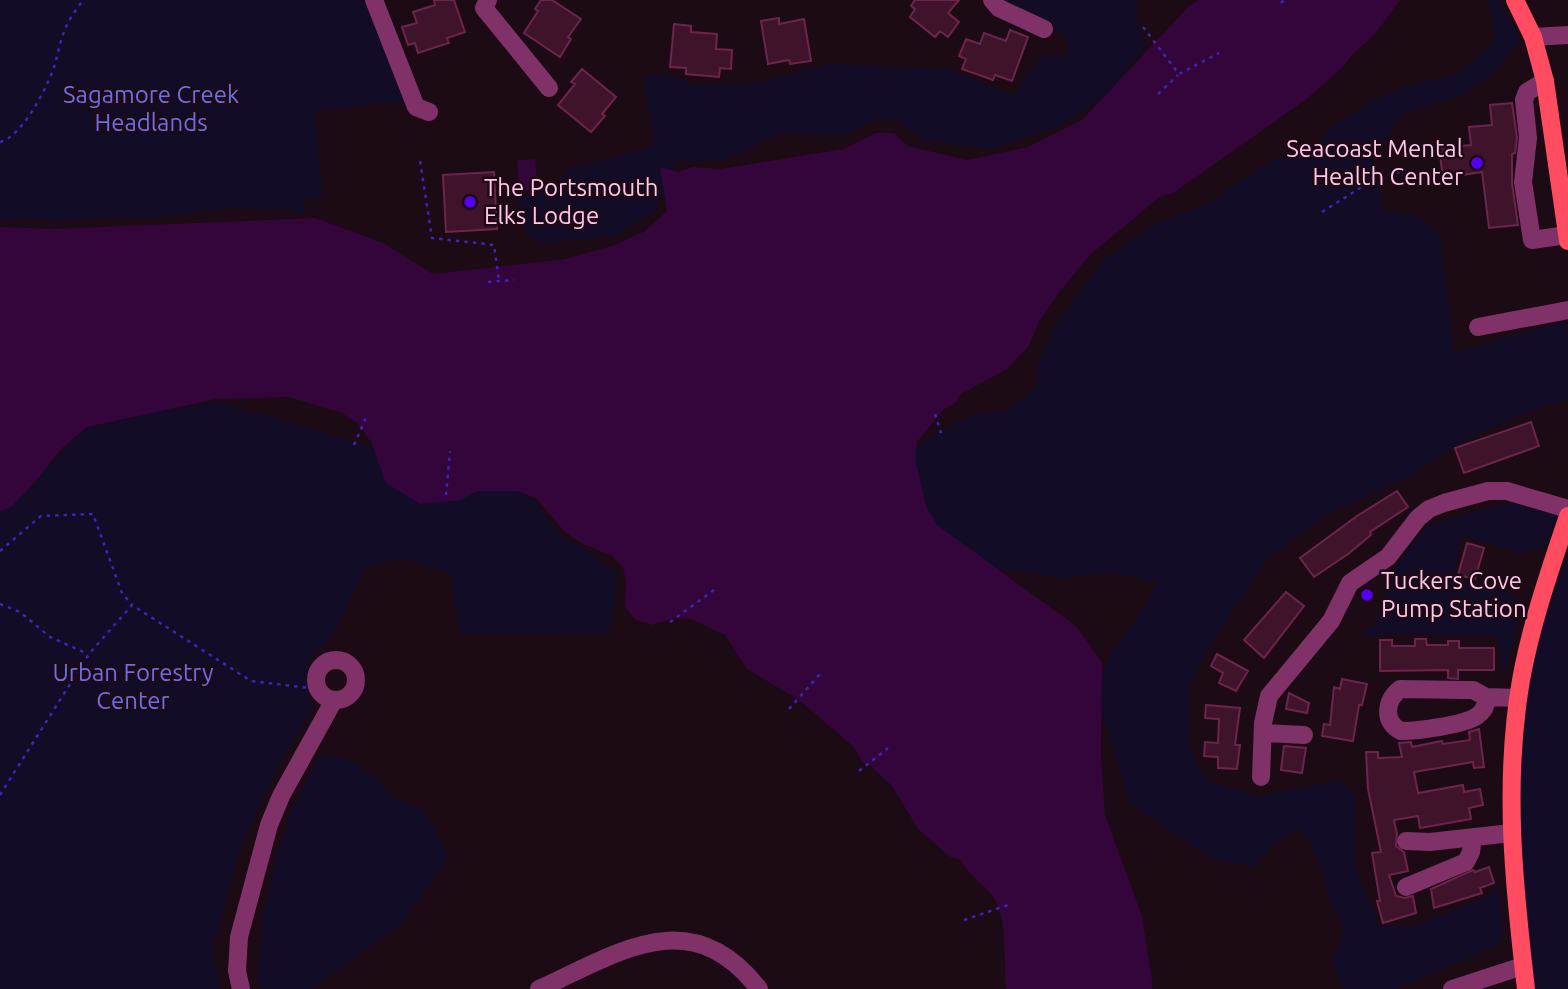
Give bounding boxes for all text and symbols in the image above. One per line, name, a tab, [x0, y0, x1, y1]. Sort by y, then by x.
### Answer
park label: Sagamore Creek Headlands	[63, 81, 239, 136]
place label: Seacoast Mental Health Center	[1286, 135, 1463, 190]
marker: Seacoast Mental Health Center	[1469, 155, 1485, 171]
place label: The Portsmouth Elks Lodge	[484, 174, 658, 229]
marker: The Portsmouth Elks Lodge	[462, 194, 478, 210]
place label: Tuckers Cove Pump Station	[1381, 567, 1527, 622]
marker: Tuckers Cove Pump Station	[1359, 587, 1375, 603]
park label: Urban Forestry Center	[52, 659, 214, 714]

